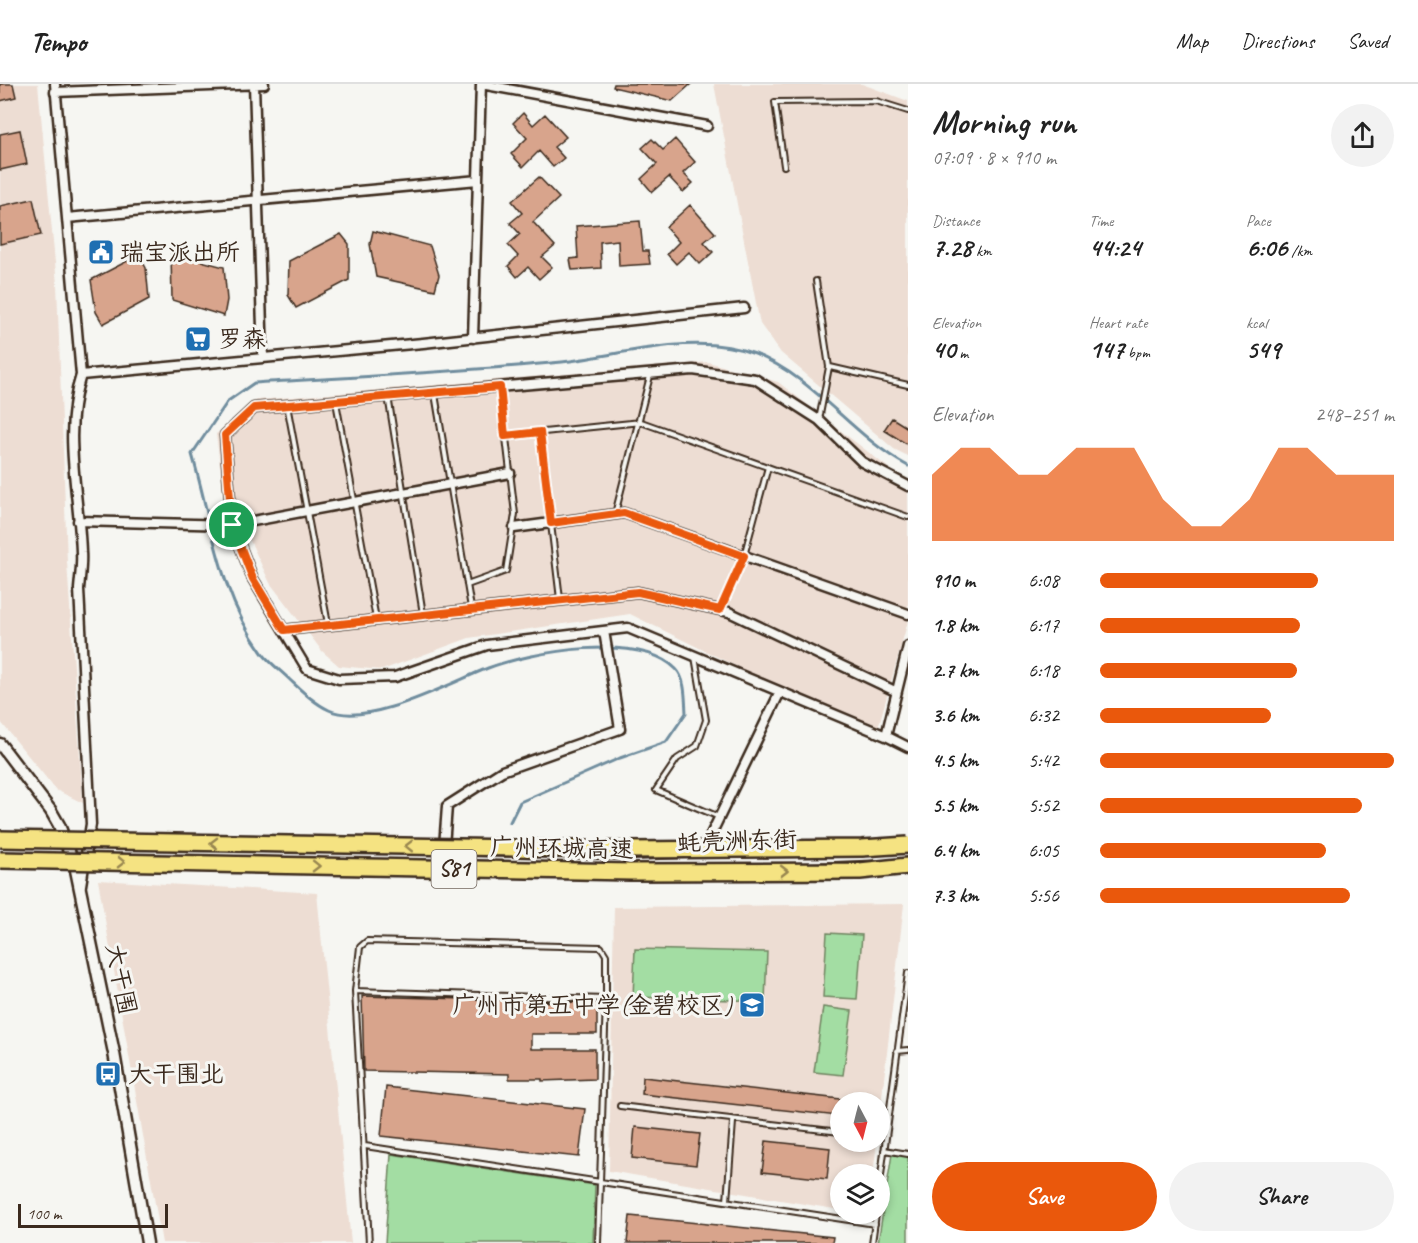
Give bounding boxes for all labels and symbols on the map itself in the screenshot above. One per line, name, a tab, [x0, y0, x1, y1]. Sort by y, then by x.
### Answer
public building icon: 瑞宝派出所	[86, 237, 116, 267]
place label: 瑞宝派出所	[120, 237, 240, 267]
supermarket icon: 罗森	[183, 324, 213, 354]
place label: 罗森	[218, 324, 266, 354]
pin	[206, 499, 257, 550]
street label: 蚝壳洲东街	[677, 824, 797, 858]
street label: 广州环城高速	[490, 832, 634, 864]
one-way arrow	[209, 836, 218, 849]
one-way arrow	[404, 840, 413, 852]
road number: S81	[432, 850, 476, 888]
one-way arrow	[117, 856, 126, 869]
one-way arrow	[312, 860, 321, 872]
one-way arrow	[780, 865, 789, 877]
street label: 大干围	[99, 941, 143, 1017]
place label: 广州市第五中学(金碧校区)	[452, 990, 733, 1020]
school or university icon: 广州市第五中学(金碧校区)	[737, 990, 767, 1020]
bus stop icon: 大干围北	[93, 1059, 123, 1089]
place label: 大干围北	[128, 1059, 224, 1089]
north arrow	[830, 1092, 890, 1152]
scale bar	[18, 1201, 168, 1228]

